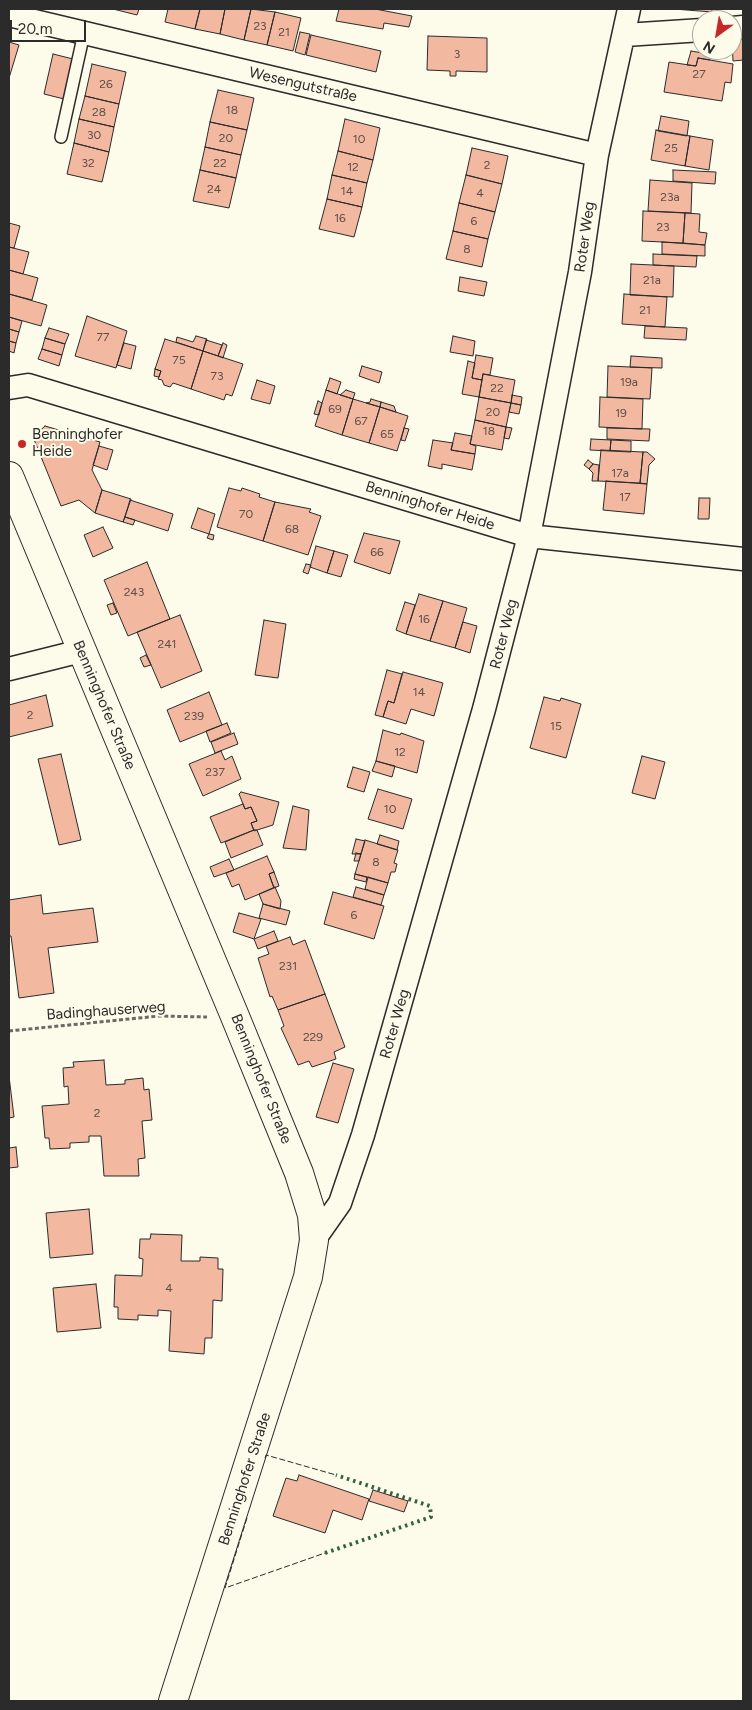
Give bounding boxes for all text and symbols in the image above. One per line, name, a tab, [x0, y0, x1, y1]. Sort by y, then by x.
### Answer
scale bar	[12, 10, 89, 42]
north arrow	[692, 10, 742, 60]
house number: 23	[253, 19, 267, 33]
text: 20 m	[18, 20, 52, 38]
house number: 21	[278, 25, 290, 39]
text: N	[700, 37, 718, 57]
house number: 3	[454, 47, 460, 61]
street label: Wesengutstraße	[247, 64, 359, 106]
house number: 27	[692, 67, 706, 81]
house number: 26	[99, 77, 113, 91]
house number: 18	[226, 103, 238, 117]
house number: 28	[92, 105, 106, 119]
house number: 30	[87, 128, 101, 142]
house number: 20	[219, 131, 233, 145]
house number: 10	[353, 132, 365, 146]
house number: 25	[664, 141, 678, 155]
house number: 32	[81, 156, 95, 170]
house number: 22	[213, 156, 227, 170]
house number: 2	[484, 158, 490, 172]
house number: 12	[347, 160, 359, 174]
house number: 24	[207, 182, 221, 196]
house number: 14	[341, 184, 353, 198]
house number: 4	[476, 186, 484, 200]
house number: 23a	[660, 190, 680, 204]
street label: Roter Weg	[571, 200, 599, 274]
house number: 16	[334, 211, 346, 225]
house number: 6	[471, 214, 477, 228]
house number: 23	[656, 220, 670, 234]
house number: 8	[463, 242, 471, 256]
house number: 21a	[643, 273, 661, 287]
house number: 21	[639, 303, 651, 317]
house number: 77	[97, 330, 109, 344]
house number: 75	[172, 353, 186, 367]
house number: 73	[211, 369, 223, 383]
house number: 19a	[620, 375, 638, 389]
house number: 22	[490, 381, 504, 395]
house number: 69	[328, 402, 342, 416]
house number: 20	[486, 405, 500, 419]
house number: 19	[615, 406, 627, 420]
house number: 67	[354, 414, 368, 428]
house number: 18	[483, 424, 495, 438]
place label: Benninghofer Heide	[32, 426, 123, 461]
house number: 65	[380, 427, 394, 441]
marker: Benninghofer Heide	[16, 438, 28, 450]
house number: 17a	[611, 466, 629, 480]
street label: Benninghofer Heide	[363, 478, 497, 534]
house number: 17	[619, 490, 631, 504]
house number: 70	[239, 507, 253, 521]
house number: 68	[285, 522, 299, 536]
house number: 66	[370, 545, 384, 559]
house number: 243	[124, 585, 144, 599]
street label: Roter Weg	[487, 597, 521, 671]
house number: 16	[418, 612, 430, 626]
house number: 241	[157, 637, 177, 651]
street label: Benninghofer Straße	[69, 638, 139, 772]
house number: 14	[413, 685, 425, 699]
house number: 2	[27, 708, 33, 722]
house number: 239	[184, 709, 204, 723]
house number: 15	[550, 719, 562, 733]
house number: 12	[394, 745, 406, 759]
house number: 237	[205, 765, 225, 779]
house number: 10	[384, 802, 396, 816]
house number: 8	[372, 855, 380, 869]
house number: 6	[351, 908, 357, 922]
house number: 231	[279, 959, 297, 973]
street label: Roter Weg	[376, 987, 414, 1061]
street label: Badinghauserweg	[46, 998, 166, 1024]
street label: Benninghofer Straße	[227, 1011, 295, 1147]
house number: 229	[303, 1030, 323, 1044]
house number: 2	[94, 1106, 100, 1120]
house number: 4	[165, 1281, 173, 1295]
street label: Benninghofer Straße	[215, 1410, 275, 1548]

